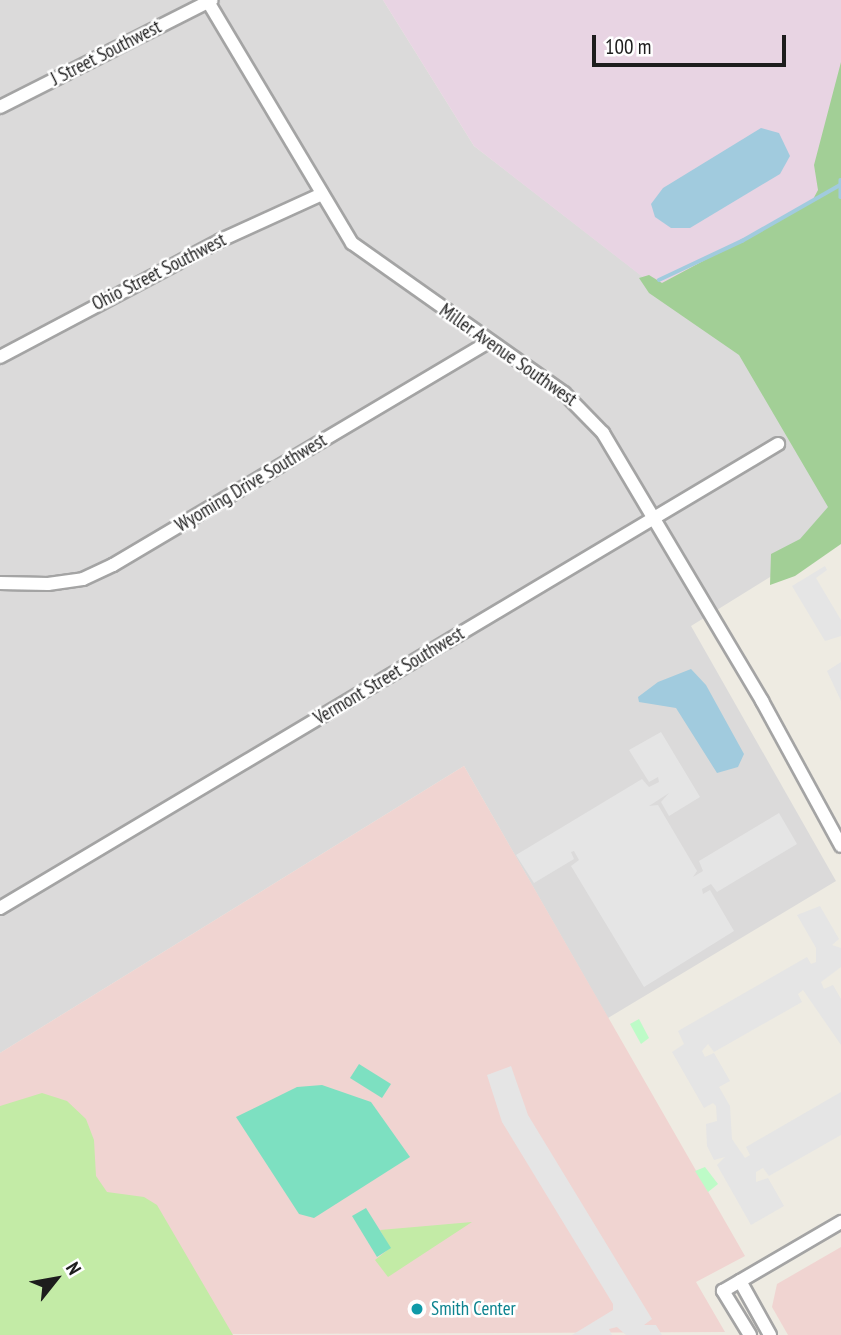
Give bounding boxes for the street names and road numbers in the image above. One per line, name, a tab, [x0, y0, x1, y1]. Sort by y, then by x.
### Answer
street label: J Street Southwest	[47, 15, 165, 91]
street label: Ohio Street Southwest	[88, 228, 230, 316]
street label: Miller Avenue Southwest	[435, 299, 581, 411]
street label: Wyoming Drive Southwest	[171, 429, 331, 537]
street label: Vermont Street Southwest	[310, 622, 468, 730]

